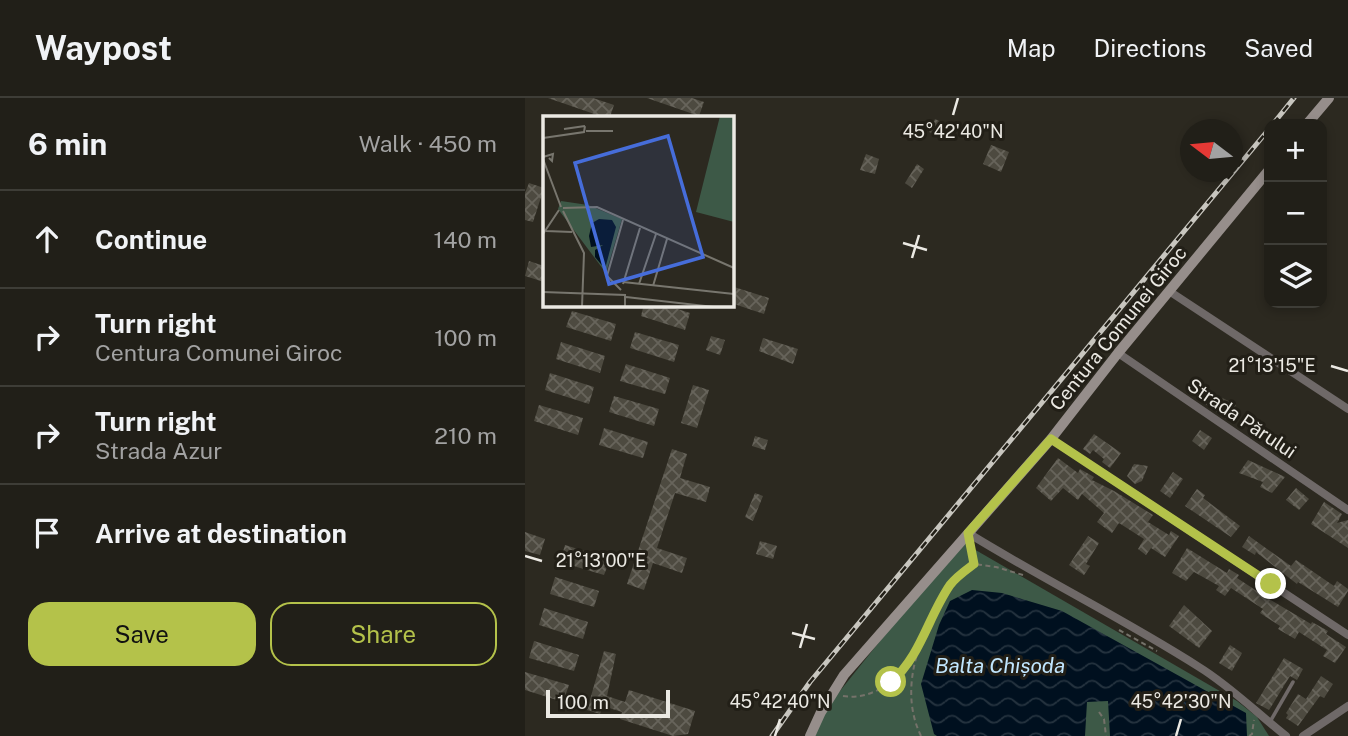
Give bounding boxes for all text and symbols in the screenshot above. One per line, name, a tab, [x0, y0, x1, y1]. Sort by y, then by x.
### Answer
text: Waypost	[35, 29, 172, 67]
text: Map	[1007, 34, 1056, 62]
text: Directions	[1094, 34, 1206, 62]
text: Saved	[1244, 34, 1313, 62]
inset map	[543, 116, 733, 306]
north arrow	[1180, 119, 1243, 182]
map controls	[1264, 119, 1327, 308]
button: +	[1264, 119, 1327, 182]
text: 45°42'40"N	[902, 121, 1004, 142]
text: 6 min	[28, 126, 107, 162]
text: Walk · 450 m	[359, 130, 497, 157]
button: −	[1264, 182, 1327, 245]
icon: ahead	[28, 220, 66, 258]
text: Continue	[95, 224, 207, 255]
text: 140 m	[434, 226, 497, 253]
street label: Centura Comunei Giroc	[1045, 242, 1191, 414]
button: layers	[1264, 245, 1327, 308]
text: Turn right	[95, 308, 217, 339]
icon: right	[28, 318, 66, 356]
text: 100 m	[434, 324, 497, 351]
text: Centura Comunei Giroc	[95, 339, 343, 366]
text: 21°13'15"E	[1228, 355, 1316, 376]
street label: Strada Părului	[1184, 374, 1300, 462]
text: Turn right	[95, 406, 217, 437]
icon: right	[28, 416, 66, 454]
text: 210 m	[434, 422, 497, 449]
text: Strada Azur	[95, 437, 222, 464]
icon: arrive	[28, 514, 66, 552]
text: Arrive at destination	[95, 518, 347, 549]
text: 21°13'00"E	[556, 550, 646, 571]
route end	[1255, 568, 1286, 599]
button: Save	[28, 602, 256, 666]
button: Share	[270, 602, 497, 666]
water label: Balta Chișoda	[935, 653, 1065, 678]
route start	[875, 666, 906, 697]
scale bar	[546, 687, 670, 719]
text: 100 m	[557, 691, 609, 713]
text: 45°42'40"N	[729, 691, 831, 712]
text: 45°42'30"N	[1131, 691, 1232, 712]

